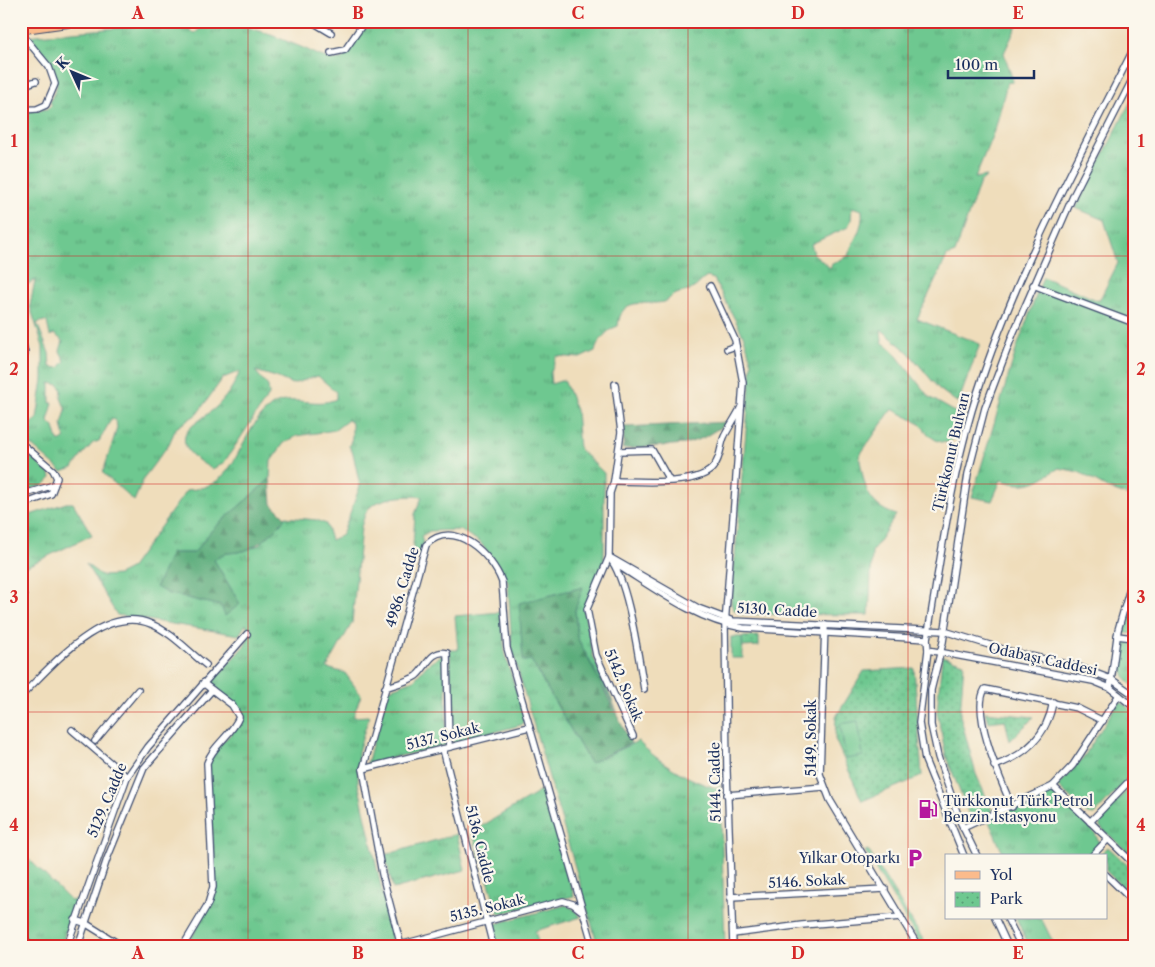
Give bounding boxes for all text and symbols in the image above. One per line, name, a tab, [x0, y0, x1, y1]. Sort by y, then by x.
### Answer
text: A	[131, 3, 145, 23]
text: B	[352, 3, 364, 23]
text: C	[572, 3, 584, 23]
text: D	[791, 3, 805, 23]
text: E	[1012, 3, 1024, 23]
north arrow	[48, 48, 98, 98]
scale bar	[948, 48, 1034, 80]
text: K	[52, 52, 74, 73]
text: 100 m	[955, 55, 998, 74]
text: 1	[10, 131, 18, 151]
text: 1	[1137, 131, 1145, 151]
text: 2	[9, 359, 19, 379]
text: 2	[1136, 359, 1146, 379]
street label: Türkkonut Bulvarı	[929, 391, 973, 513]
street label: 4986. Cadde	[381, 544, 423, 629]
text: 3	[9, 587, 19, 607]
text: 3	[1136, 587, 1146, 607]
street label: 5130. Cadde	[736, 599, 818, 621]
street label: Odabaşı Caddesi	[987, 639, 1099, 679]
street label: 5142. Sokak	[601, 646, 648, 725]
street label: 5149. Sokak	[802, 699, 820, 776]
street label: 5137. Sokak	[404, 718, 482, 754]
street label: 5144. Cadde	[705, 742, 725, 822]
street label: 5129. Cadde	[83, 760, 131, 840]
place label: Türkkonut Türk Petrol Benzin İstasyonu	[943, 792, 1093, 826]
fuel station icon: Türkkonut Türk Petrol Benzin İstasyonu	[917, 798, 939, 820]
street label: 5136. Cadde	[462, 803, 498, 885]
text: 4	[9, 815, 19, 835]
text: 4	[1136, 815, 1146, 835]
parking icon: Yılkar Otoparkı	[904, 847, 926, 869]
place label: Yılkar Otoparkı	[798, 849, 900, 867]
legend	[945, 854, 1108, 920]
text: Yol	[989, 865, 1013, 884]
street label: 5146. Sokak	[768, 870, 847, 892]
text: Park	[990, 889, 1024, 908]
street label: 5135. Sokak	[448, 890, 527, 926]
text: A	[131, 943, 145, 963]
text: B	[352, 943, 364, 963]
text: C	[572, 943, 584, 963]
text: D	[791, 943, 805, 963]
text: E	[1012, 943, 1024, 963]

